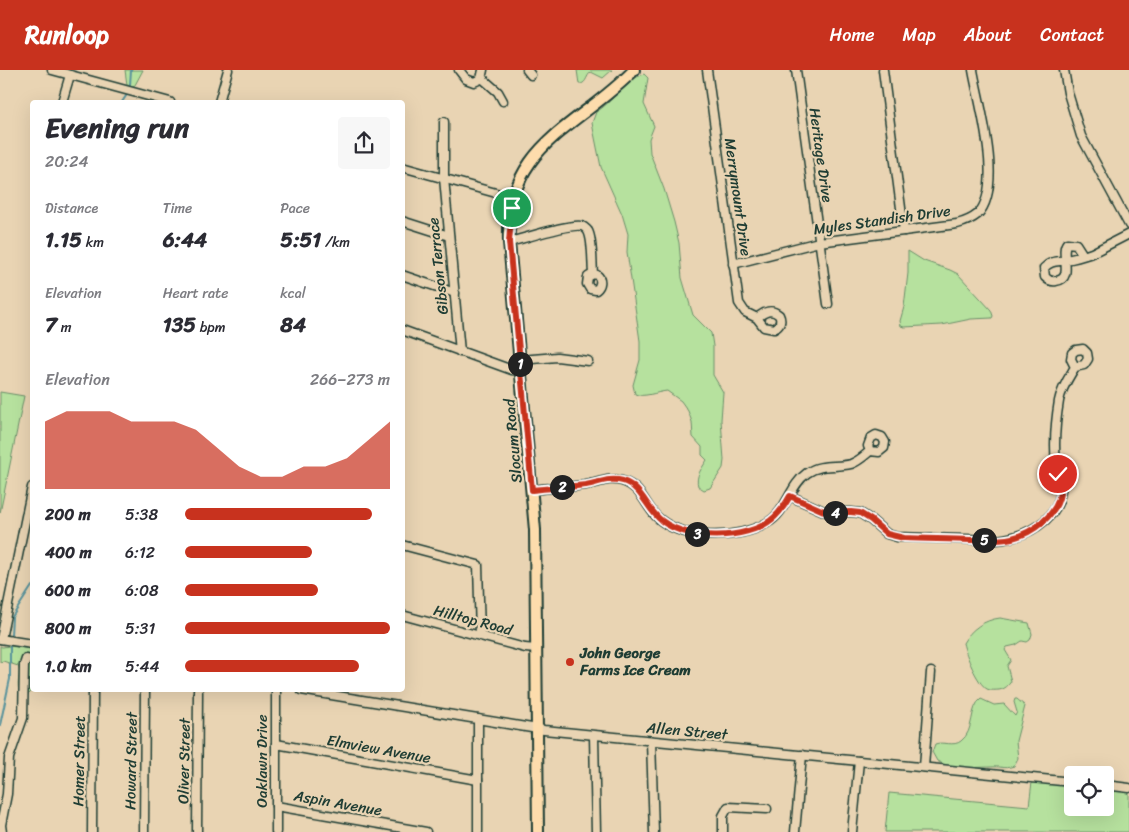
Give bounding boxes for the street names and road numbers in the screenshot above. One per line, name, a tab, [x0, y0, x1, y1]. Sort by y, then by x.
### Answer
street label: Heritage Drive	[801, 106, 841, 204]
street label: Merrymount Drive	[717, 136, 759, 258]
street label: Myles Standish Drive	[812, 197, 953, 242]
street label: Gibson Terrace	[420, 216, 456, 316]
street label: Slocum Road	[496, 397, 530, 484]
street label: Hilltop Road	[431, 597, 516, 643]
street label: Howard Street	[117, 711, 145, 810]
street label: Oaklawn Drive	[249, 714, 275, 808]
street label: Allen Street	[644, 714, 730, 748]
street label: Homer Street	[65, 715, 93, 807]
street label: Oliver Street	[170, 717, 198, 804]
street label: Elmview Avenue	[325, 727, 433, 771]
street label: Aspin Avenue	[291, 782, 384, 824]

